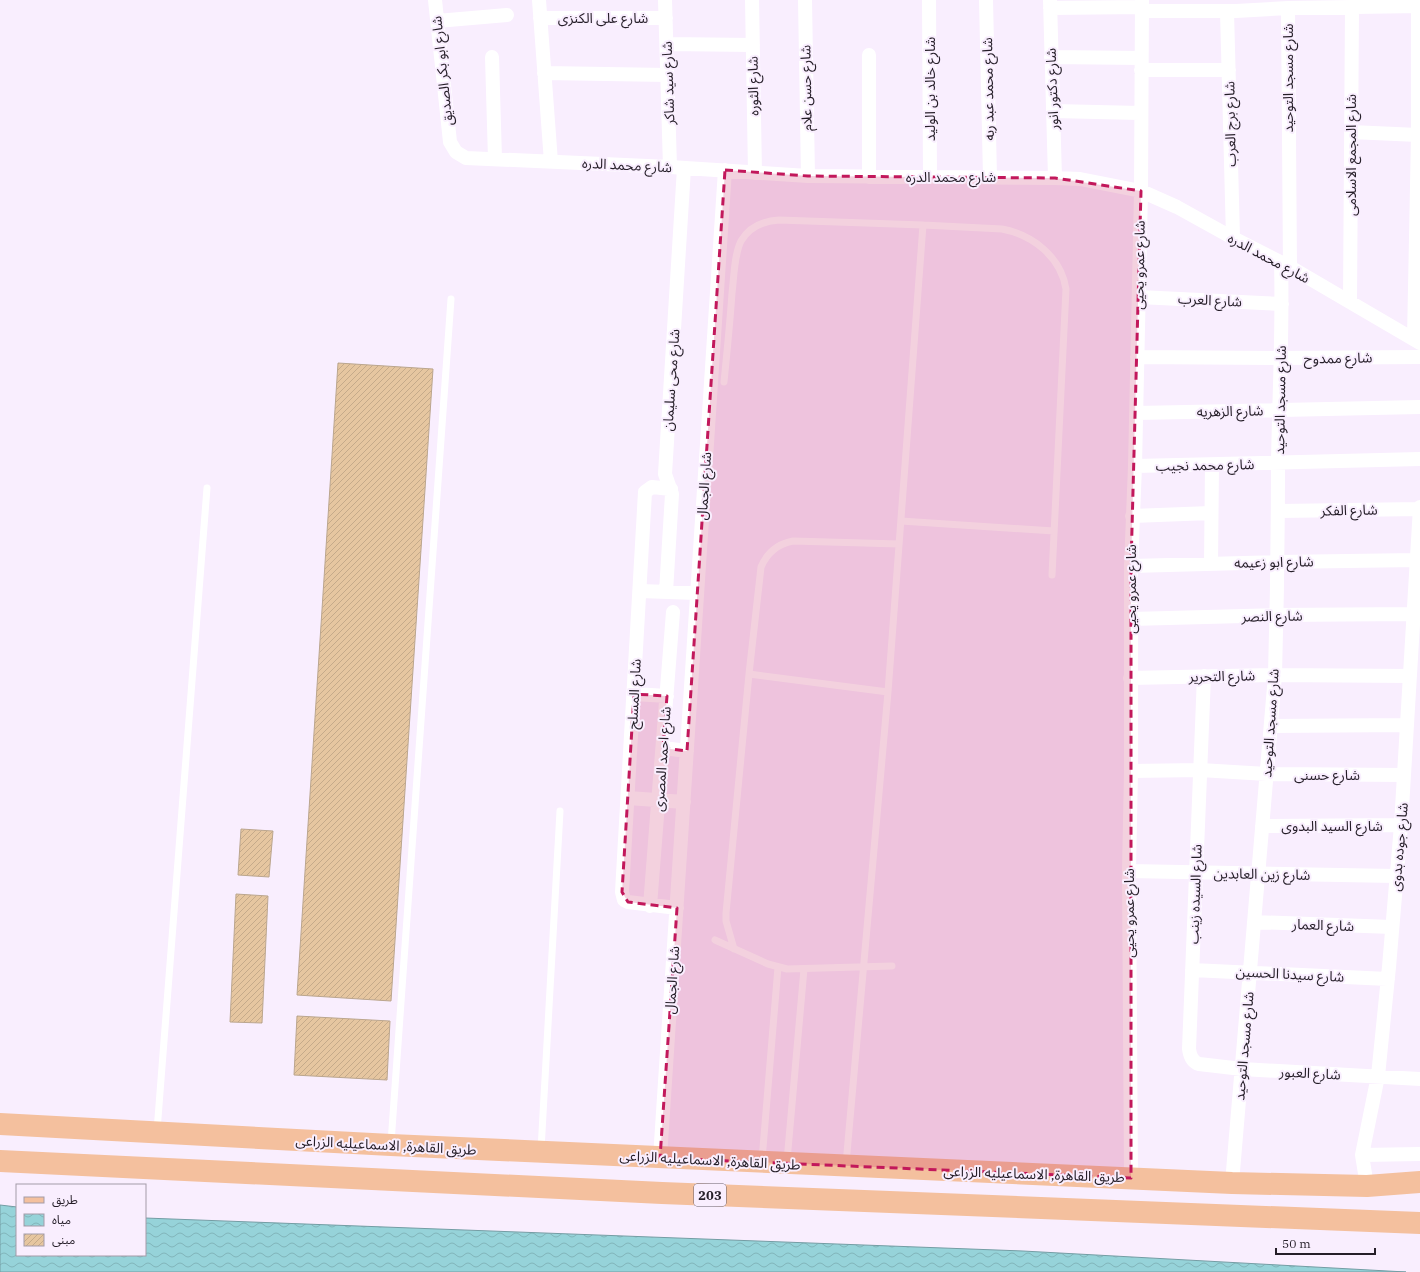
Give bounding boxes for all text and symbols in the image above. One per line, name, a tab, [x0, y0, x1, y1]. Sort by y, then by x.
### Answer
street label: شارع على الكنزى	[558, 9, 648, 29]
street label: شارع ابو بكر الصديق	[427, 15, 459, 127]
street label: شارع مسجد التوحيد	[1279, 23, 1299, 133]
street label: شارع خالد بن الوليد	[921, 37, 941, 141]
street label: شارع محمد عبد ربه	[978, 37, 1000, 141]
street label: شارع سيد شاكر	[658, 41, 680, 126]
street label: شارع حسن علام	[796, 45, 818, 131]
street label: شارع دكتور انور	[1042, 48, 1064, 131]
street label: شارع الثوره	[743, 56, 765, 116]
street label: شارع برج العرب	[1220, 81, 1242, 167]
street label: شارع المجمع الاسلامى	[1342, 94, 1362, 216]
street label: شارع محمد الدره	[581, 154, 673, 178]
street label: شارع محمد الدره	[906, 168, 996, 188]
street label: شارع عمرو يحيى	[1129, 220, 1151, 310]
street label: شارع محمد الدره	[1224, 229, 1313, 289]
street label: شارع العرب	[1177, 289, 1243, 313]
street label: شارع محى سليمان	[658, 328, 686, 432]
street label: شارع مسجد التوحيد	[1270, 345, 1292, 455]
street label: شارع ممدوح	[1304, 348, 1373, 370]
street label: شارع الزهريه	[1197, 401, 1264, 423]
street label: شارع الجمال	[693, 451, 717, 521]
street label: شارع محمد نجيب	[1155, 455, 1255, 477]
street label: شارع الفكر	[1319, 501, 1378, 522]
street label: شارع عمرو يحيى	[1122, 544, 1142, 634]
street label: شارع ابو زعيمه	[1234, 552, 1314, 574]
street label: شارع النصر	[1240, 606, 1303, 628]
street label: شارع المسلح	[623, 658, 647, 730]
street label: شارع التحرير	[1188, 666, 1255, 688]
street label: شارع مسجد التوحيد	[1257, 668, 1285, 778]
street label: شارع احمد المصرى	[649, 706, 677, 812]
street label: شارع حسنى	[1294, 766, 1360, 786]
street label: شارع جوده بدوى	[1386, 802, 1414, 892]
street label: شارع السيد البدوى	[1281, 817, 1383, 837]
street label: شارع السيده زينب	[1184, 844, 1208, 944]
street label: شارع زين العابدين	[1213, 864, 1311, 886]
street label: شارع عمرو يحيى	[1120, 868, 1140, 958]
street label: شارع العمار	[1291, 915, 1354, 937]
street label: شارع الجمال	[661, 945, 685, 1015]
street label: شارع سيدنا الحسين	[1235, 962, 1345, 988]
street label: شارع مسجد التوحيد	[1230, 991, 1260, 1101]
street label: شارع العبور	[1278, 1062, 1341, 1086]
street label: طريق القاهرة, الاسماعيليه الزراعى	[295, 1131, 477, 1160]
street label: طريق القاهرة, الاسماعيليه الزراعى	[619, 1146, 801, 1175]
street label: طريق القاهرة, الاسماعيليه الزراعى	[943, 1162, 1125, 1187]
legend	[16, 1184, 146, 1256]
road number: 203	[694, 1184, 726, 1206]
text: طريق	[52, 1192, 78, 1208]
text: مياه	[52, 1212, 71, 1227]
scale bar	[1276, 1230, 1375, 1256]
text: مبنى	[52, 1232, 75, 1247]
text: 50 m	[1282, 1236, 1311, 1251]

